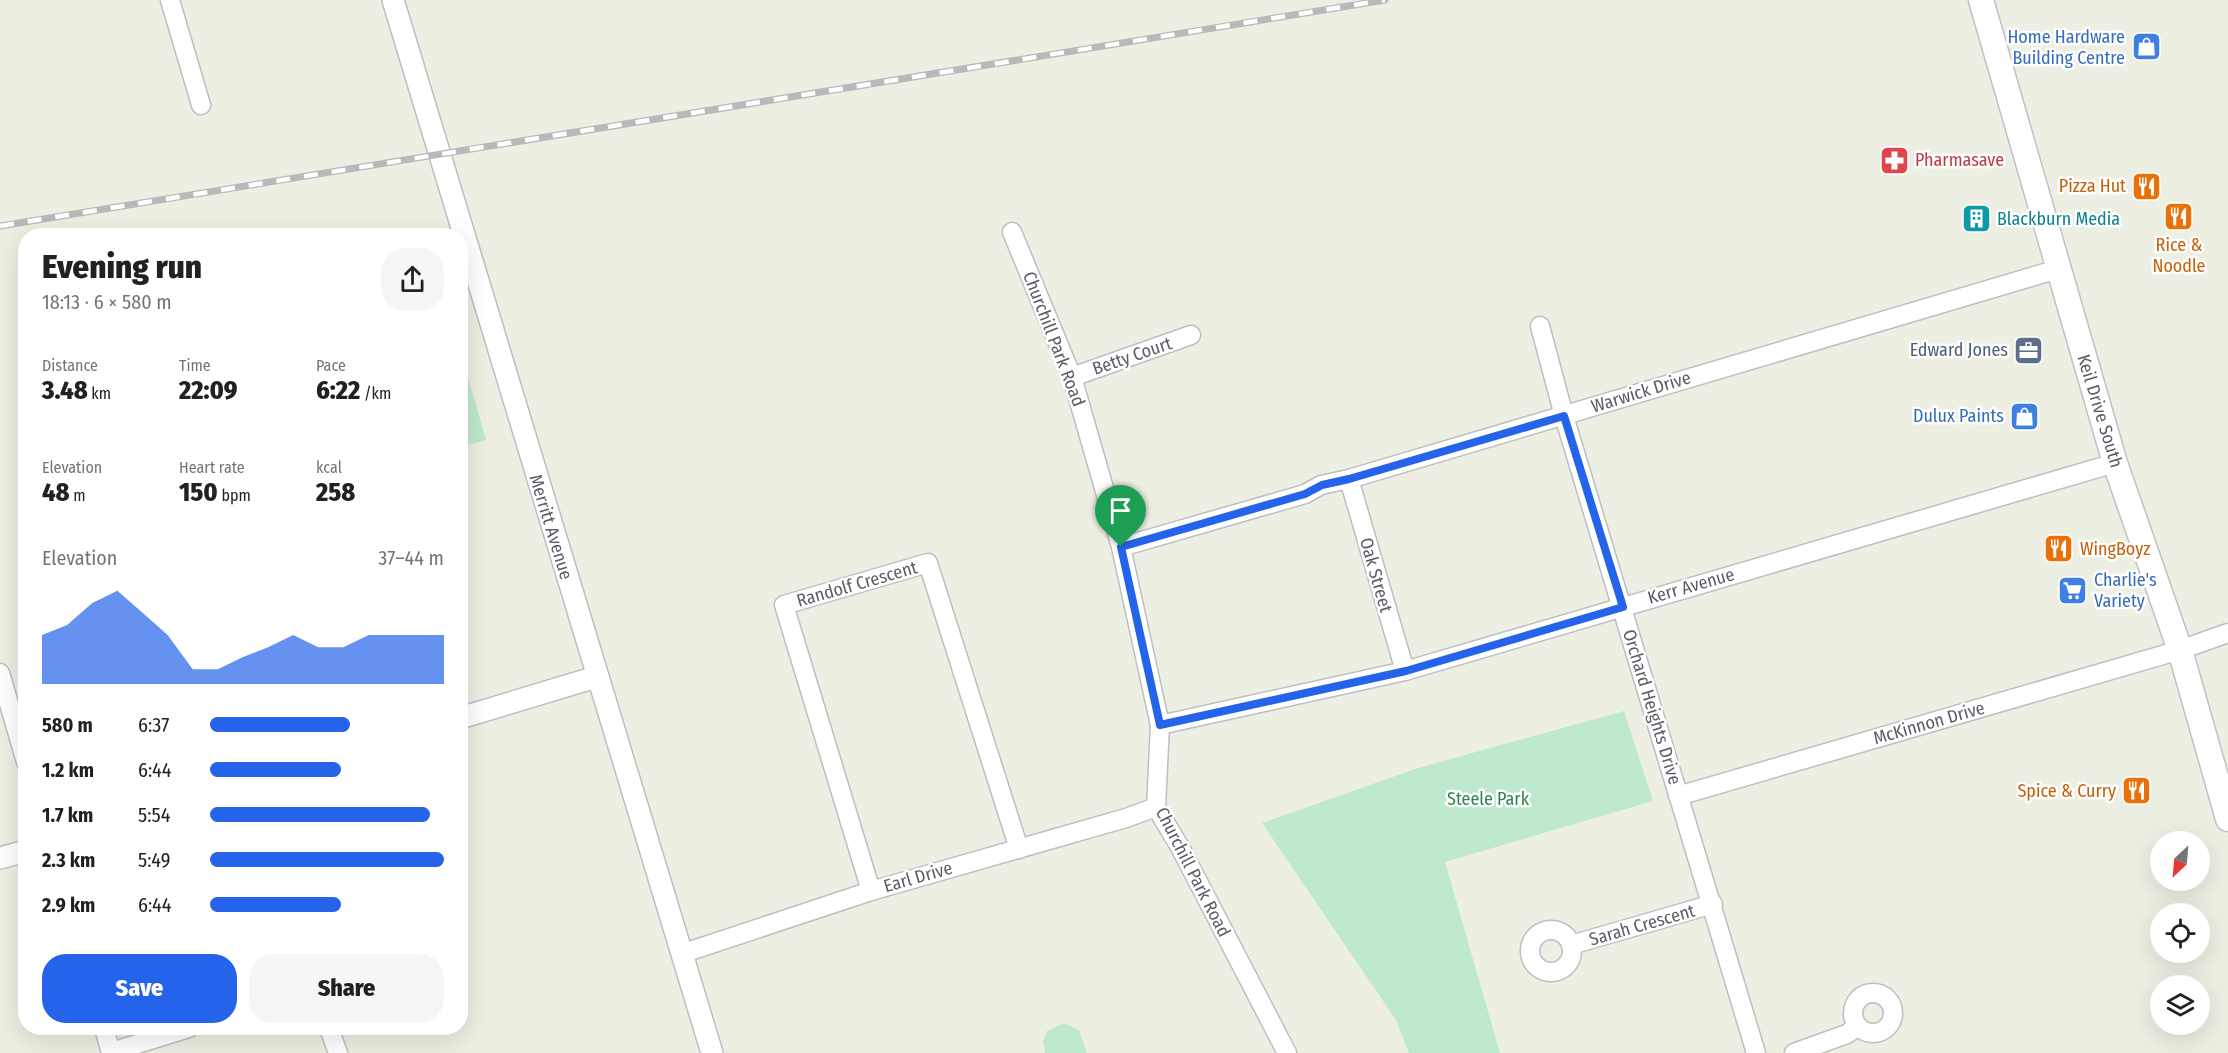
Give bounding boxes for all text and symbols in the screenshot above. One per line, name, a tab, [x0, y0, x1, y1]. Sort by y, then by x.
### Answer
place label: Home Hardware Building Centre	[2007, 26, 2125, 69]
shop icon: Home Hardware Building Centre	[2130, 31, 2162, 63]
pharmacy icon: Pharmasave	[1878, 144, 1910, 176]
place label: Pharmasave	[1915, 149, 2004, 171]
restaurant icon: Pizza Hut	[2131, 170, 2163, 202]
place label: Pizza Hut	[2059, 175, 2126, 197]
restaurant icon: Rice & Noodle	[2163, 200, 2195, 232]
building icon: Blackburn Media	[1960, 203, 1992, 235]
place label: Blackburn Media	[1997, 208, 2120, 230]
place label: Rice & Noodle	[2152, 234, 2206, 277]
text: Evening run	[42, 247, 202, 287]
button: share	[381, 248, 444, 311]
street label: Churchill Park Road	[1018, 268, 1090, 410]
text: 18:13 · 6 × 580 m	[42, 290, 172, 314]
street label: Betty Court	[1089, 332, 1175, 380]
office icon: Edward Jones	[2013, 334, 2045, 366]
place label: Edward Jones	[1910, 339, 2008, 361]
street label: Keil Drive South	[2072, 352, 2128, 470]
text: Distance	[42, 356, 98, 375]
text: Time	[179, 356, 211, 375]
text: Pace	[316, 356, 346, 375]
street label: Warwick Drive	[1589, 366, 1693, 418]
text: 3.48	[42, 375, 88, 406]
text: 22:09	[179, 375, 237, 406]
text: 6:22	[316, 375, 360, 406]
text: km	[88, 384, 111, 403]
text: /km	[360, 384, 391, 403]
shop icon: Dulux Paints	[2009, 400, 2041, 432]
place label: Dulux Paints	[1913, 405, 2004, 427]
text: Elevation	[42, 458, 102, 477]
text: Heart rate	[179, 458, 245, 477]
text: kcal	[316, 458, 342, 477]
street label: Merritt Avenue	[525, 472, 577, 582]
text: 48	[42, 477, 70, 508]
text: 150	[179, 477, 218, 508]
text: 258	[316, 477, 355, 508]
pin	[1095, 485, 1146, 547]
text: m	[70, 486, 86, 505]
text: bpm	[218, 486, 251, 505]
icon: arrive	[1104, 494, 1137, 527]
restaurant icon: WingBoyz	[2043, 533, 2075, 565]
street label: Oak Street	[1355, 535, 1397, 615]
place label: WingBoyz	[2080, 538, 2150, 560]
text: Elevation	[42, 546, 117, 570]
text: 37–44 m	[378, 546, 444, 570]
street label: Randolf Crescent	[794, 556, 920, 612]
street label: Kerr Avenue	[1645, 563, 1737, 609]
place label: Charlie's Variety	[2094, 569, 2157, 612]
supermarket icon: Charlie's Variety	[2057, 574, 2089, 606]
street label: Orchard Heights Drive	[1618, 627, 1686, 787]
street label: McKinnon Drive	[1871, 697, 1987, 749]
text: 580 m	[42, 713, 93, 737]
text: 6:37	[138, 713, 169, 737]
text: 1.2 km	[42, 758, 94, 782]
text: 6:44	[138, 758, 171, 782]
restaurant icon: Spice & Curry	[2121, 775, 2153, 807]
place label: Spice & Curry	[2017, 780, 2116, 802]
park label: Steele Park	[1447, 788, 1530, 810]
text: 1.7 km	[42, 803, 93, 827]
text: 5:54	[138, 803, 170, 827]
street label: Churchill Park Road	[1151, 803, 1235, 941]
north arrow	[2150, 831, 2210, 891]
map controls	[2150, 831, 2210, 1035]
text: 2.3 km	[42, 848, 95, 872]
text: 5:49	[138, 848, 170, 872]
street label: Earl Drive	[881, 857, 955, 897]
text: 2.9 km	[42, 893, 95, 917]
text: 6:44	[138, 893, 171, 917]
street label: Sarah Crescent	[1587, 899, 1697, 951]
button: locate	[2150, 903, 2210, 963]
button: Save	[42, 954, 237, 1023]
button: Share	[249, 954, 444, 1023]
button: layers	[2150, 975, 2210, 1035]

